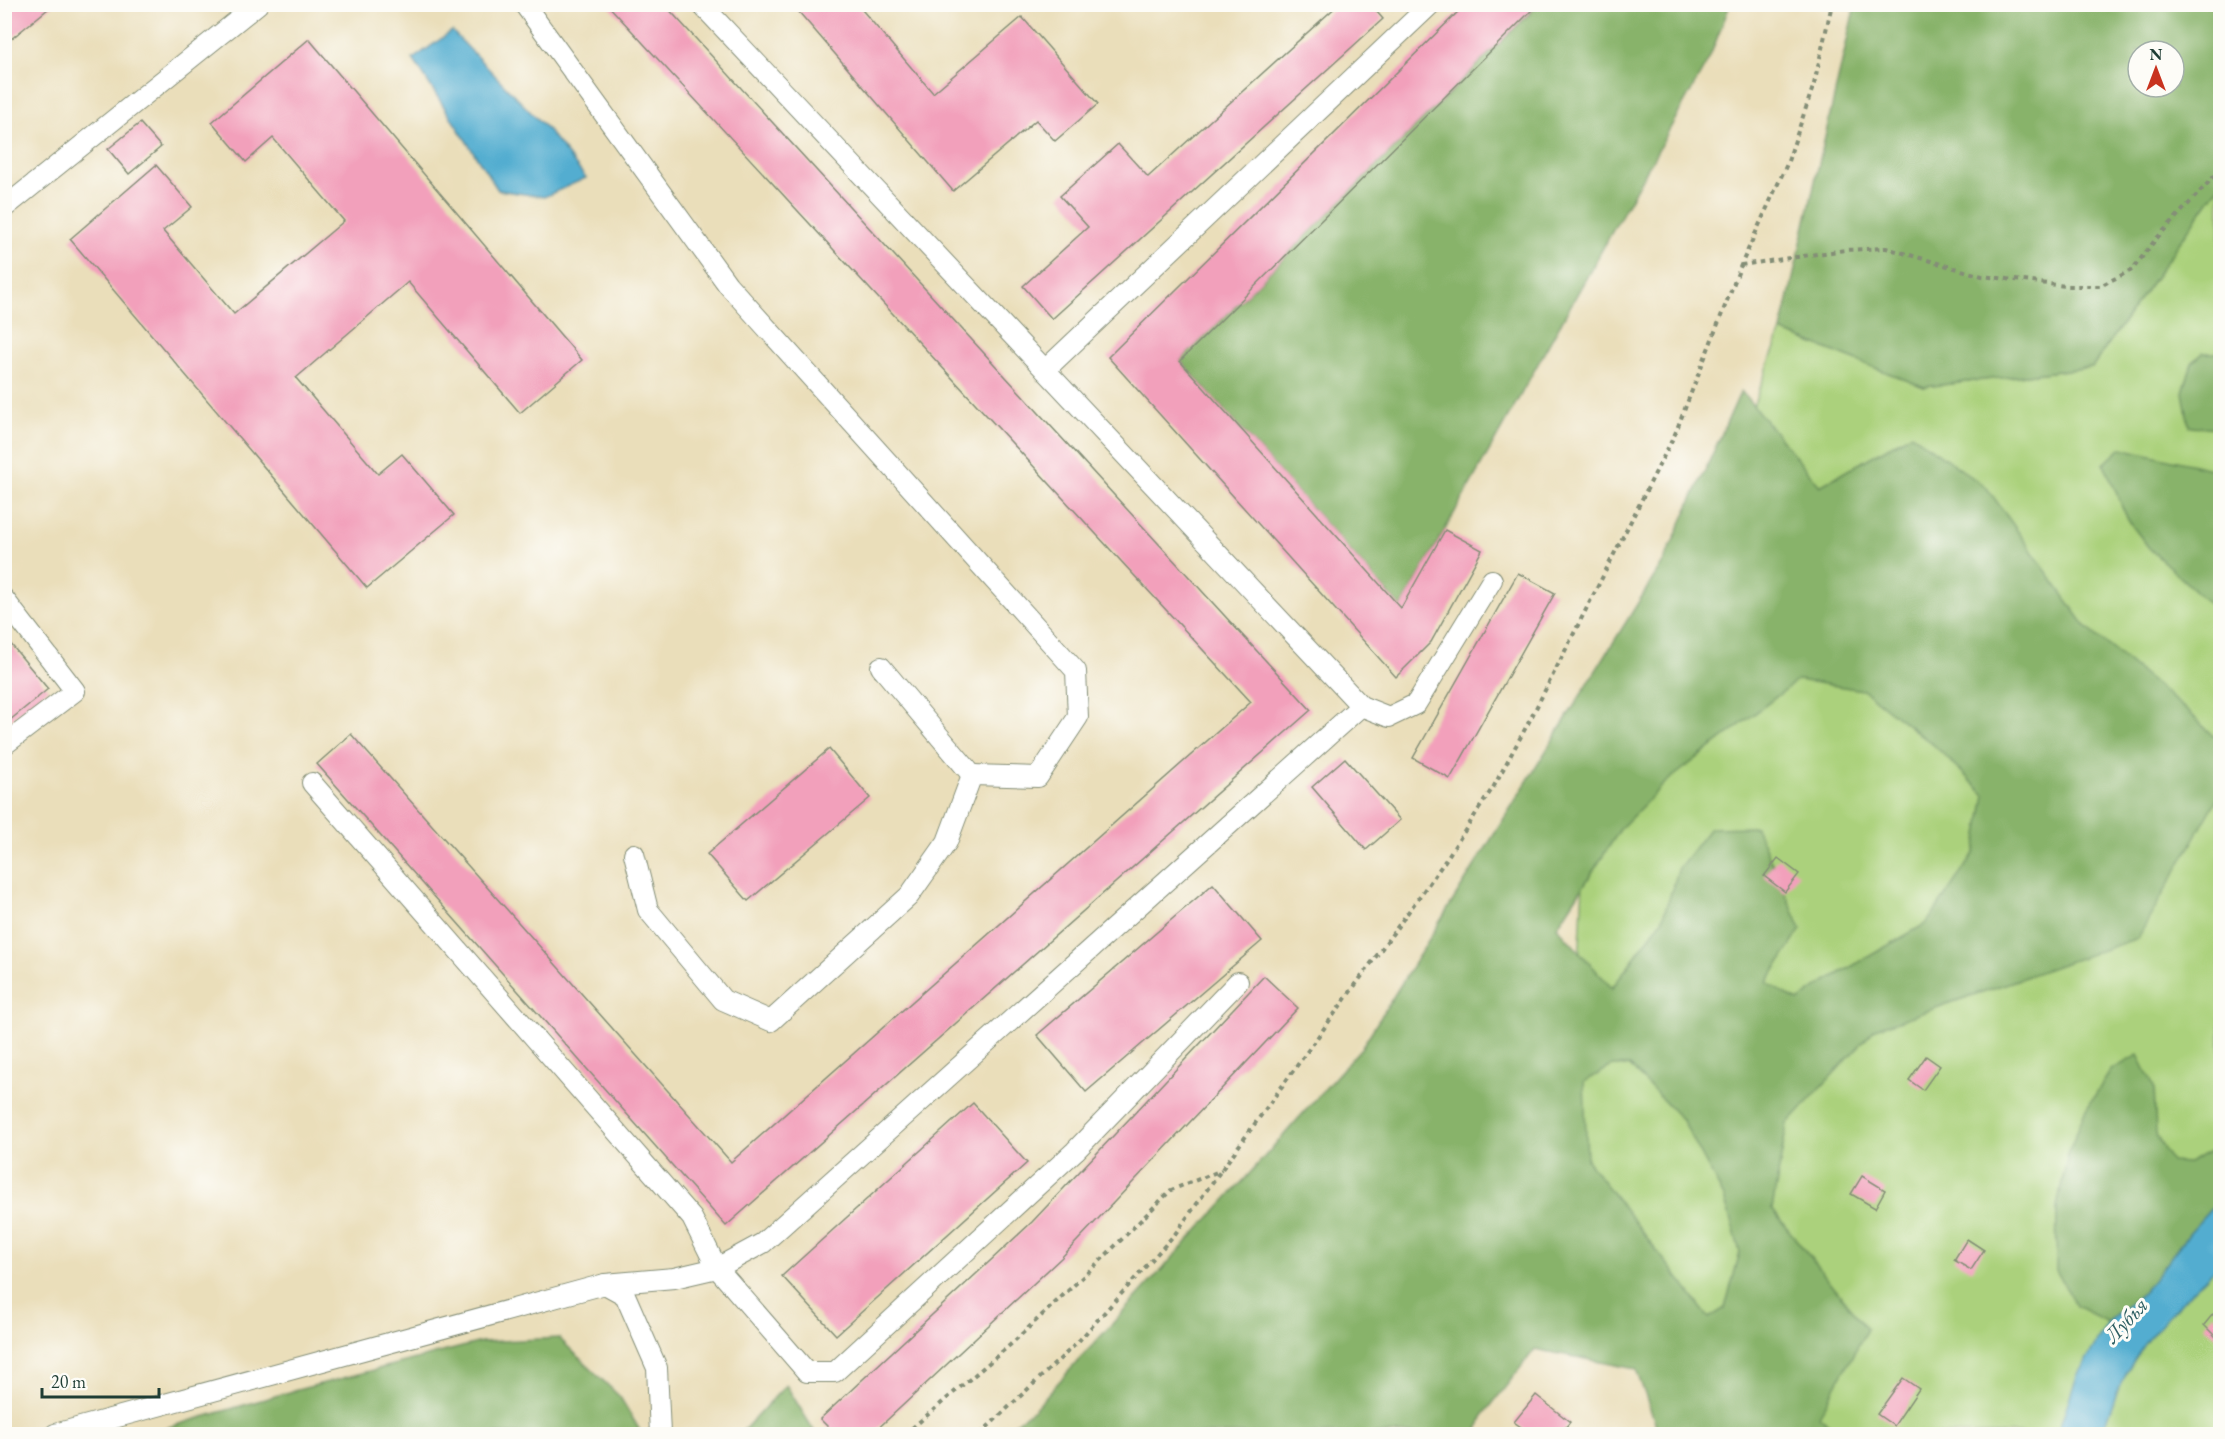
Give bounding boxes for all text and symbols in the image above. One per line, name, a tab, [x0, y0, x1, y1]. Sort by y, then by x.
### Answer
north arrow	[2126, 39, 2186, 99]
text: N	[2150, 44, 2163, 65]
water label: Лубья	[2097, 1291, 2154, 1350]
scale bar	[42, 1361, 159, 1399]
text: 20 m	[51, 1370, 86, 1393]

